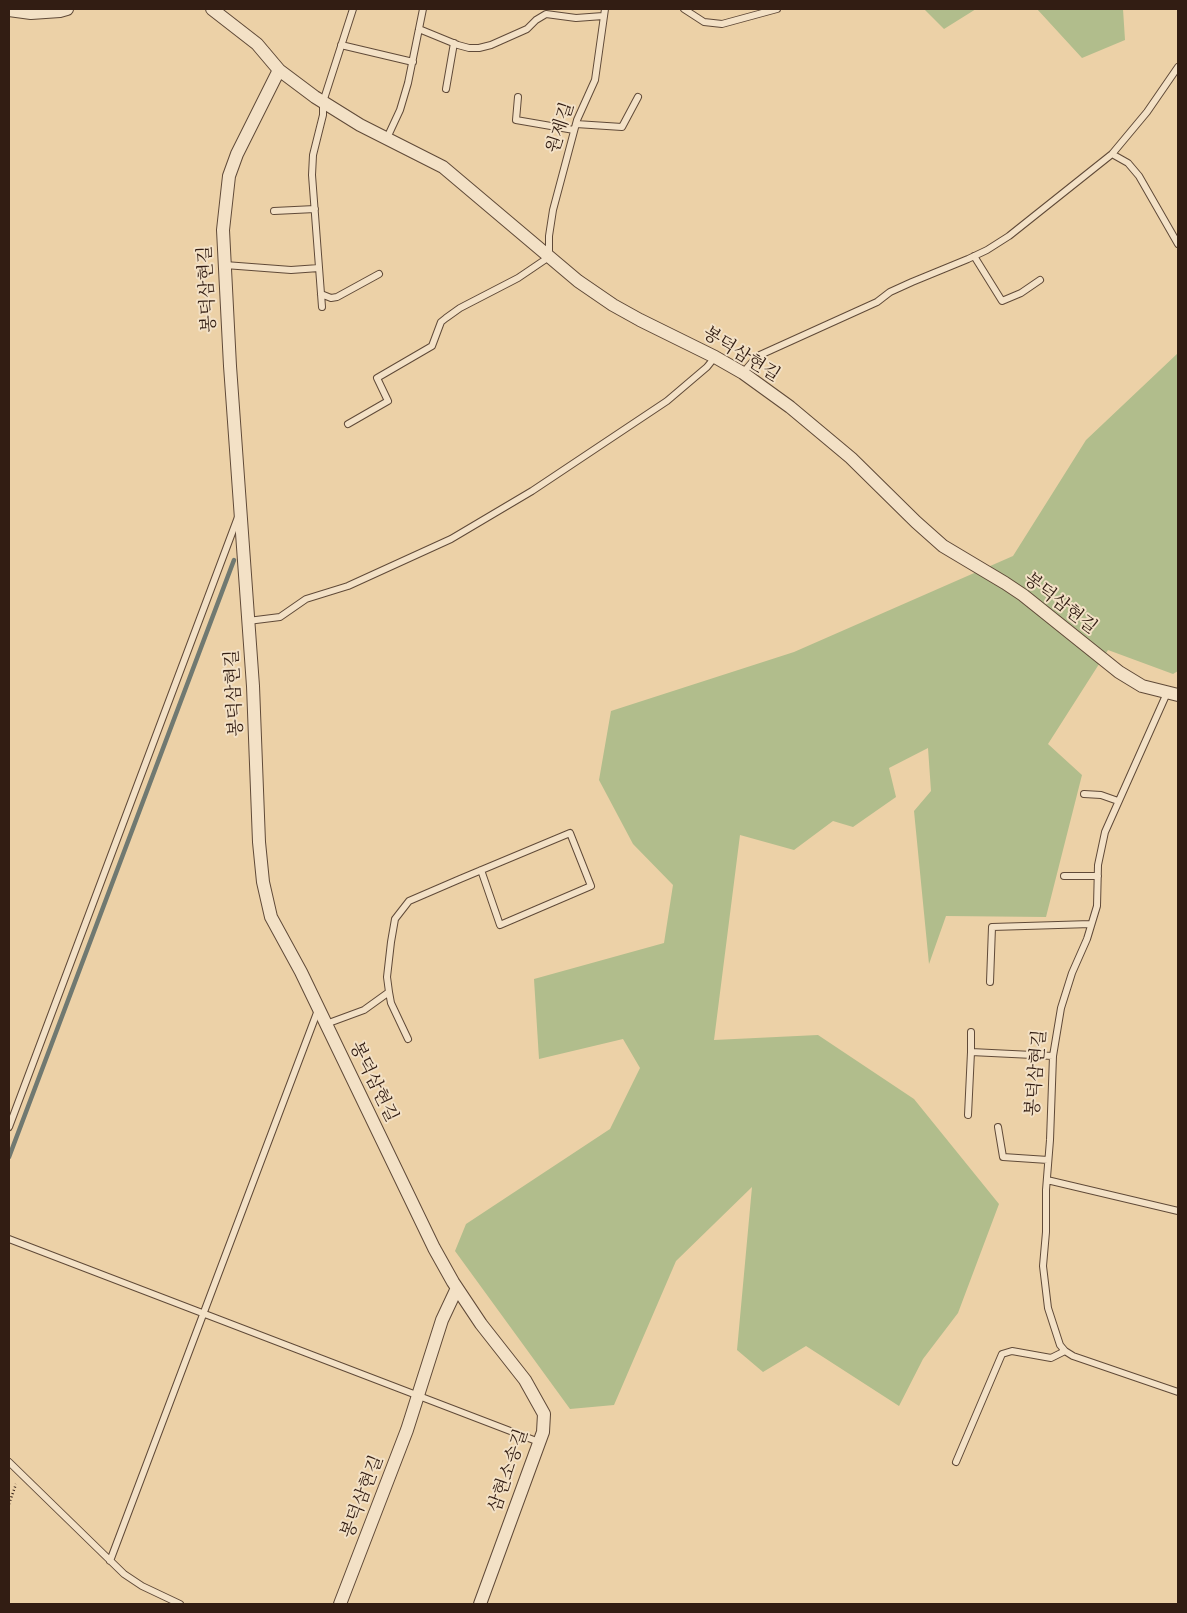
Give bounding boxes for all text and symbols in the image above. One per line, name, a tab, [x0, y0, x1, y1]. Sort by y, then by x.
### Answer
street label: 원제길	[543, 100, 579, 156]
street label: 봉덕삼현길	[195, 245, 221, 333]
street label: 봉덕삼현길	[698, 323, 784, 387]
street label: 봉덕삼현길	[1019, 569, 1101, 639]
street label: 봉덕삼현길	[222, 649, 248, 737]
street label: 봉덕삼현길	[1022, 1029, 1052, 1117]
street label: 봉덕삼현길	[344, 1038, 402, 1126]
street label: 삼현소송길	[485, 1426, 533, 1516]
street label: 봉덕삼현길	[337, 1453, 389, 1541]

